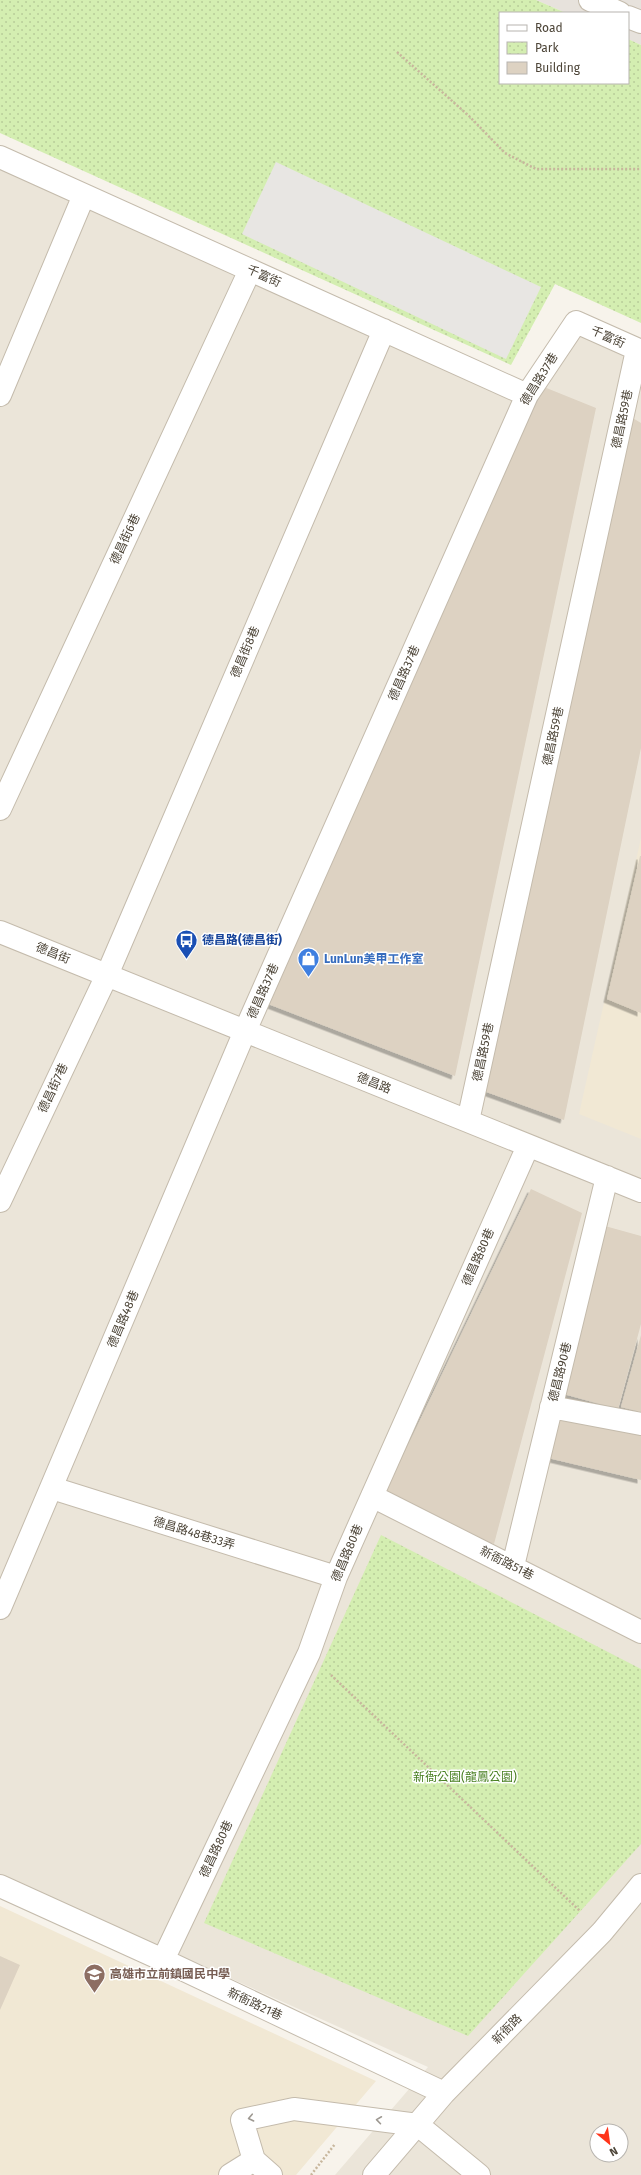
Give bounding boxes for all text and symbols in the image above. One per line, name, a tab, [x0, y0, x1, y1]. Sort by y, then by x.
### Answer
legend	[499, 12, 629, 84]
text: Road	[535, 21, 563, 35]
text: Park	[535, 41, 559, 55]
text: Building	[535, 61, 581, 75]
street label: 千富街	[245, 262, 283, 290]
street label: 千富街	[589, 323, 627, 351]
street label: 德昌路37巷	[517, 350, 561, 408]
street label: 德昌路59巷	[609, 388, 635, 450]
street label: 德昌街6巷	[107, 511, 143, 567]
street label: 德昌街8巷	[228, 624, 262, 680]
street label: 德昌路37巷	[386, 643, 422, 703]
street label: 德昌路59巷	[540, 705, 566, 767]
bus stop icon: 德昌路(德昌街)	[173, 927, 199, 960]
place label: 德昌路(德昌街)	[202, 933, 282, 947]
street label: 德昌街	[34, 940, 72, 966]
shop icon: LunLun美甲工作室	[296, 946, 322, 979]
place label: LunLun美甲工作室	[324, 952, 424, 966]
street label: 德昌路37巷	[245, 961, 281, 1021]
street label: 德昌路59巷	[470, 1021, 496, 1083]
street label: 德昌街7巷	[35, 1061, 71, 1115]
street label: 德昌路	[355, 1070, 393, 1096]
street label: 德昌路80巷	[459, 1226, 497, 1288]
street label: 德昌路48巷	[105, 1288, 141, 1350]
street label: 德昌路90巷	[546, 1341, 574, 1403]
street label: 德昌路48巷33弄	[151, 1514, 237, 1552]
street label: 德昌路80巷	[329, 1522, 365, 1584]
street label: 新衙路51巷	[478, 1543, 536, 1583]
park label: 新衙公園(龍鳳公園)	[413, 1770, 517, 1784]
street label: 德昌路80巷	[197, 1818, 235, 1880]
school or university icon: 高雄市立前鎮國民中學	[81, 1961, 107, 1994]
place label: 高雄市立前鎮國民中學	[110, 1967, 230, 1981]
street label: 新衙路21巷	[225, 1985, 285, 2023]
street label: 新衙路	[489, 2011, 525, 2047]
one-way arrow	[248, 2114, 254, 2122]
one-way arrow	[376, 2116, 382, 2125]
north arrow	[589, 2123, 629, 2163]
text: N	[607, 2144, 620, 2159]

